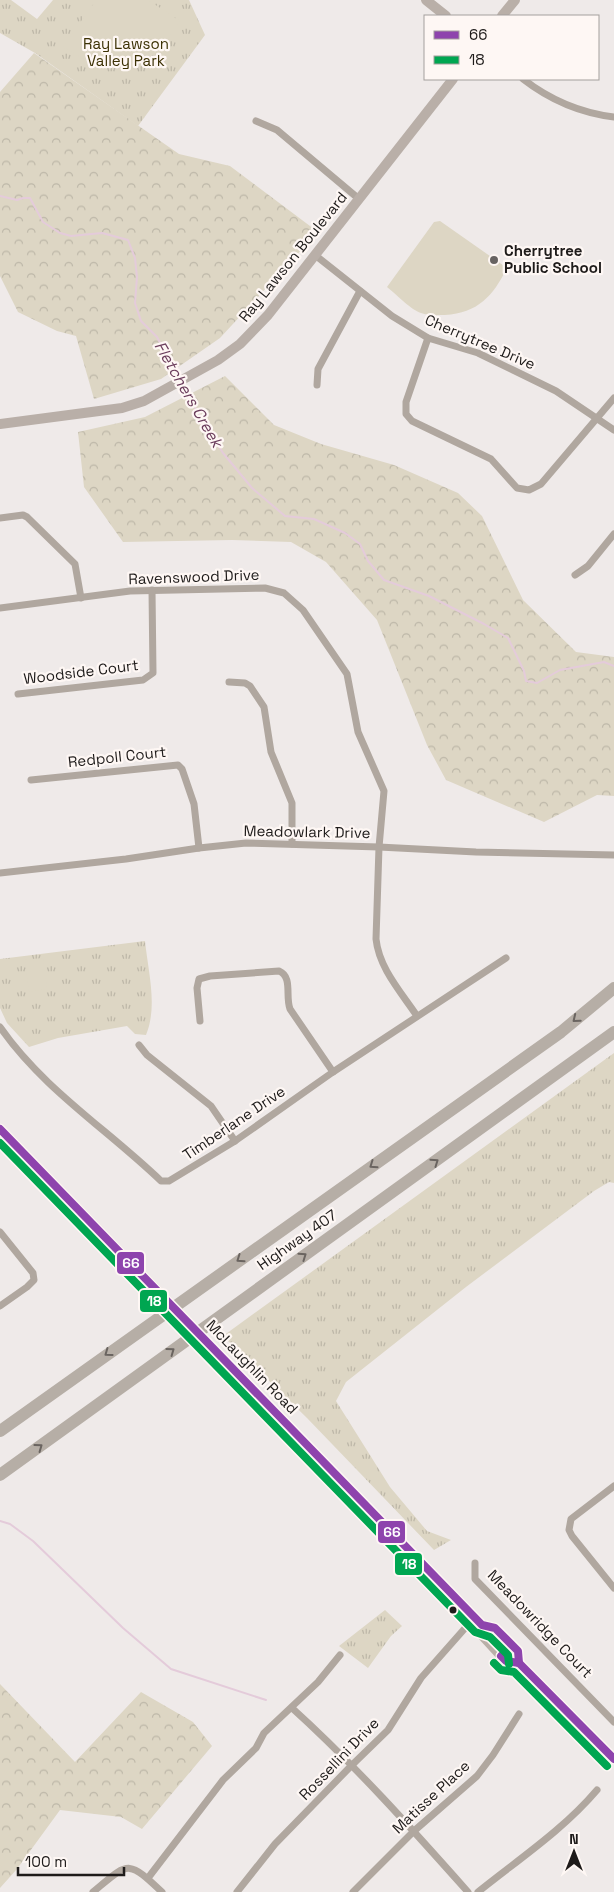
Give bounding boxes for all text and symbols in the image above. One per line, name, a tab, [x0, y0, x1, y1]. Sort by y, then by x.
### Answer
legend	[424, 15, 599, 80]
text: 66	[469, 25, 487, 44]
park label: Ray Lawson Valley Park	[83, 34, 169, 70]
text: 18	[469, 50, 485, 69]
street label: Ray Lawson Boulevard	[234, 188, 351, 326]
place label: Cherrytree Public School	[504, 241, 602, 277]
marker: Cherrytree Public School	[488, 254, 500, 266]
street label: Cherrytree Drive	[422, 310, 538, 373]
water label: Fletchers Creek	[150, 337, 229, 453]
street label: Ravenswood Drive	[128, 565, 260, 588]
street label: Woodside Court	[22, 655, 140, 688]
street label: Redpoll Court	[67, 742, 167, 771]
street label: Meadowlark Drive	[243, 821, 371, 842]
one-way arrow	[573, 1014, 582, 1023]
street label: Timberlane Drive	[179, 1081, 289, 1164]
one-way arrow	[370, 1159, 379, 1168]
one-way arrow	[429, 1159, 439, 1168]
street label: Highway 407	[253, 1205, 340, 1274]
line badge: 66	[116, 1251, 145, 1275]
one-way arrow	[237, 1253, 246, 1262]
one-way arrow	[297, 1253, 306, 1262]
text: 66	[122, 1254, 140, 1272]
line badge: 18	[139, 1289, 168, 1313]
text: 18	[147, 1292, 162, 1310]
street label: McLaughlin Road	[203, 1316, 302, 1418]
one-way arrow	[104, 1347, 114, 1356]
one-way arrow	[165, 1348, 175, 1357]
one-way arrow	[33, 1444, 43, 1453]
line badge: 66	[377, 1520, 406, 1544]
text: 66	[383, 1523, 401, 1541]
line badge: 18	[394, 1552, 423, 1576]
text: 18	[402, 1555, 417, 1573]
street label: Meadowridge Court	[484, 1566, 597, 1682]
unlabelled marker	[448, 1605, 458, 1615]
street label: Rossellini Drive	[295, 1713, 383, 1804]
street label: Matisse Place	[388, 1756, 473, 1837]
north arrow	[549, 1827, 599, 1877]
text: N	[569, 1830, 579, 1848]
scale bar	[18, 1844, 124, 1876]
text: 100 m	[25, 1852, 67, 1871]

